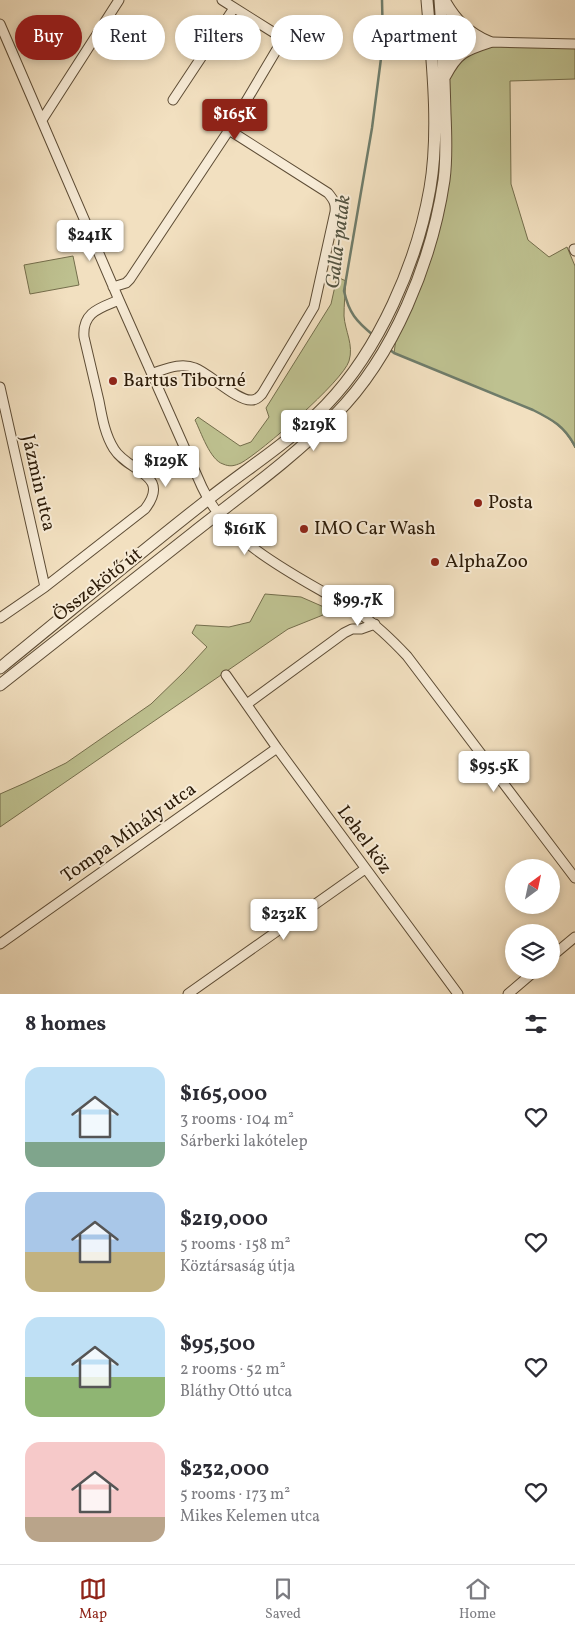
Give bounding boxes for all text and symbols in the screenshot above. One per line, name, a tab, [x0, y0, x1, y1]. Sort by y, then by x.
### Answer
chip: Buy	[15, 15, 82, 60]
chip: Rent	[92, 15, 165, 60]
chip: Filters	[175, 15, 261, 60]
chip: New	[271, 15, 343, 60]
chip: Apartment	[353, 15, 476, 60]
pin: $165K	[200, 98, 270, 141]
text: $165K	[213, 104, 257, 126]
water label: Galla-patak	[319, 194, 359, 290]
pin: $241K	[55, 220, 125, 262]
text: $241K	[68, 225, 112, 247]
place label: Bartus Tiborné	[123, 368, 246, 394]
marker: Bartus Tiborné	[107, 375, 119, 387]
pin: $219K	[279, 410, 349, 452]
text: $219K	[292, 415, 336, 437]
street label: Jázmin utca	[14, 432, 62, 534]
pin: $129K	[131, 446, 201, 488]
text: $129K	[144, 451, 188, 473]
place label: Posta	[488, 490, 533, 516]
marker: Posta	[472, 497, 484, 509]
pin: $161K	[210, 514, 280, 556]
place label: IMO Car Wash	[314, 516, 436, 542]
text: $161K	[224, 519, 266, 541]
marker: IMO Car Wash	[298, 523, 310, 535]
street label: Összekötő út	[48, 542, 148, 628]
place label: AlphaZoo	[445, 549, 528, 575]
marker: AlphaZoo	[429, 556, 441, 568]
pin: $99.7K	[317, 584, 399, 627]
text: $99.7K	[333, 590, 383, 612]
pin: $95.5K	[453, 750, 535, 793]
text: $95.5K	[469, 756, 519, 778]
street label: Tompa Mihály utca	[56, 777, 202, 889]
street label: Lehel köz	[330, 800, 398, 880]
north arrow	[505, 859, 560, 914]
map controls	[505, 859, 560, 979]
pin: $232K	[249, 898, 319, 941]
text: $232K	[261, 904, 307, 926]
button: layers	[505, 924, 560, 979]
text: 8 homes	[25, 1010, 106, 1039]
icon: filters	[522, 1010, 550, 1038]
text: $165,000	[180, 1080, 267, 1109]
icon: home	[65, 1087, 125, 1147]
icon: heart	[522, 1103, 550, 1131]
text: 3 rooms · 104 m²	[180, 1109, 294, 1131]
text: Sárberki lakótelep	[180, 1131, 308, 1153]
text: $219,000	[180, 1205, 268, 1234]
icon: home	[65, 1212, 125, 1272]
icon: heart	[522, 1228, 550, 1256]
text: 5 rooms · 158 m²	[180, 1234, 290, 1256]
text: Köztársaság útja	[180, 1256, 295, 1278]
text: $95,500	[180, 1330, 255, 1359]
icon: home	[65, 1337, 125, 1397]
icon: heart	[522, 1353, 550, 1381]
text: 2 rooms · 52 m²	[180, 1359, 286, 1381]
text: Bláthy Ottó utca	[180, 1381, 292, 1403]
text: $232,000	[180, 1455, 269, 1484]
icon: home	[65, 1462, 125, 1522]
icon: heart	[522, 1478, 550, 1506]
text: 5 rooms · 173 m²	[180, 1484, 290, 1506]
text: Mikes Kelemen utca	[180, 1506, 320, 1528]
tab: Map	[79, 1575, 107, 1624]
tab: Saved	[265, 1575, 301, 1624]
tab: Home	[459, 1575, 496, 1624]

